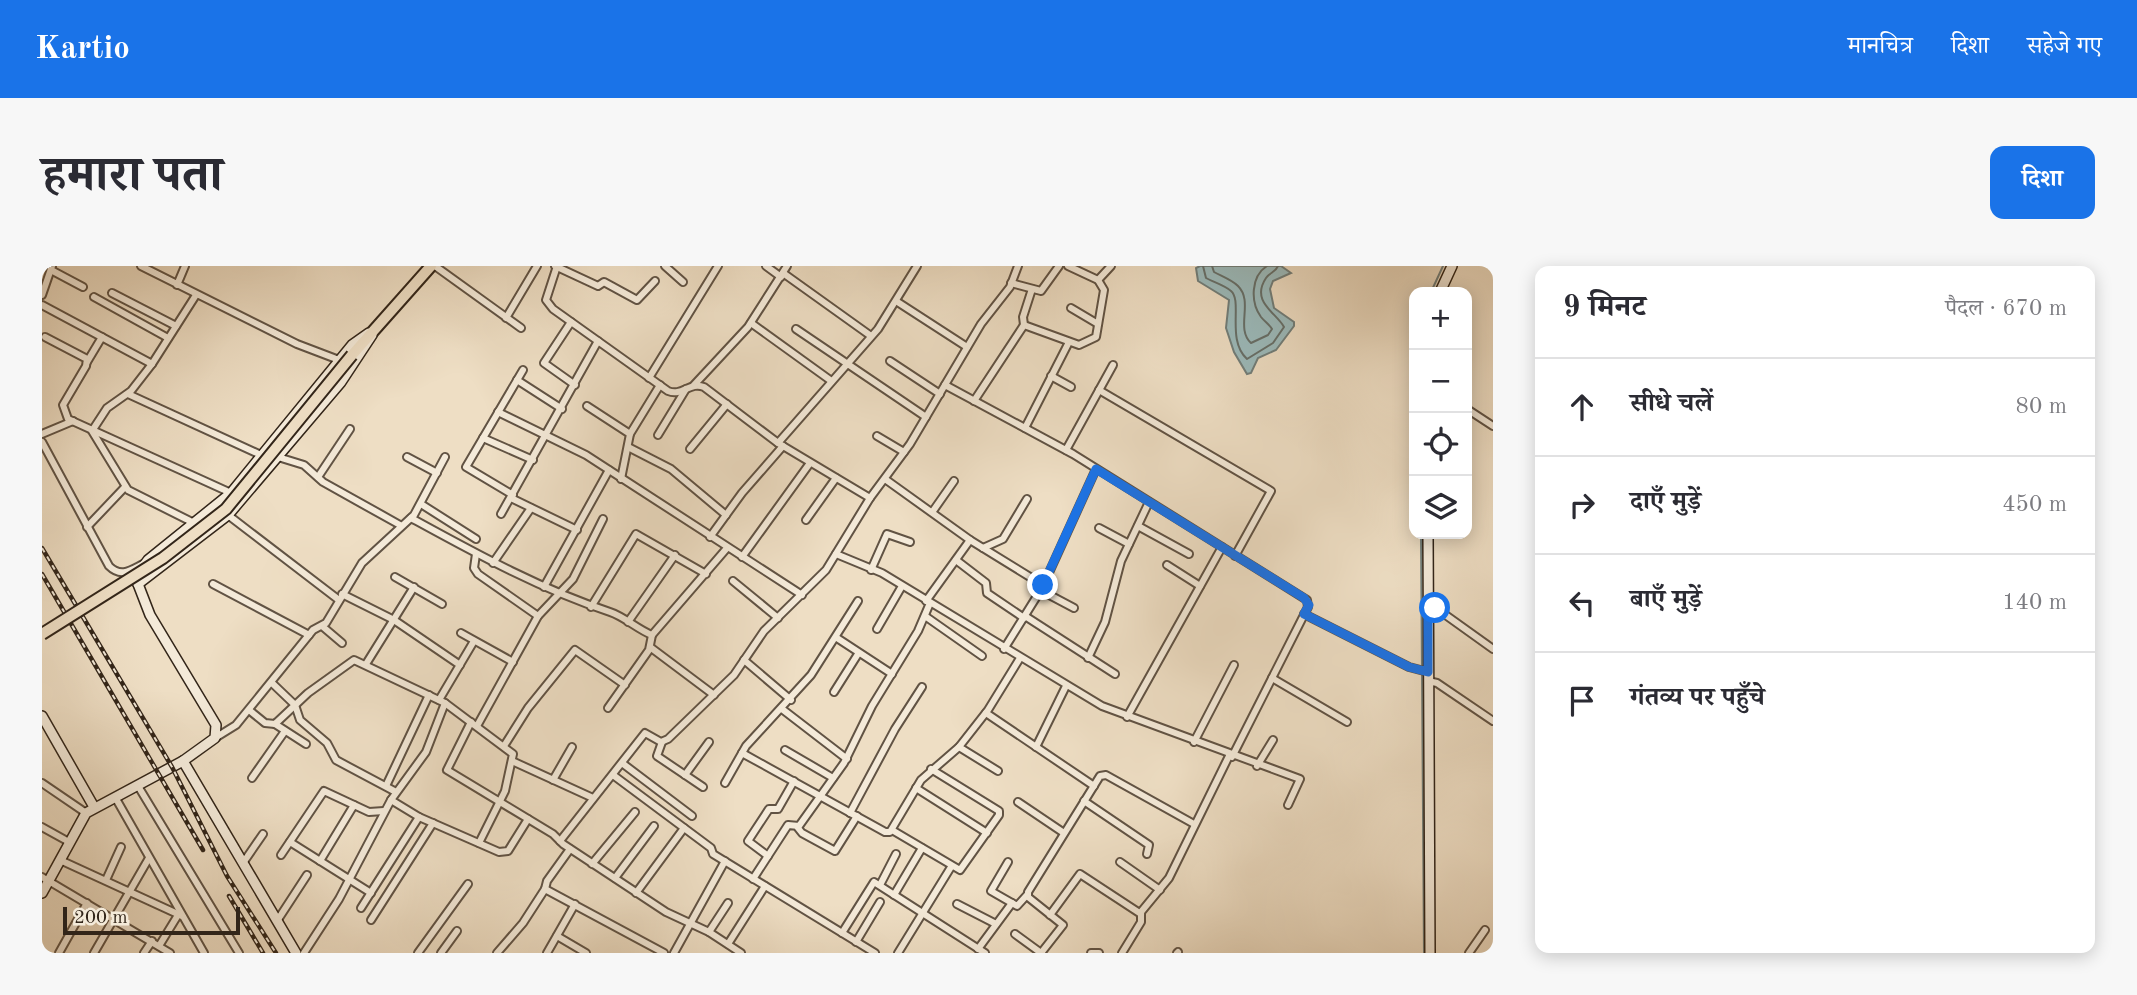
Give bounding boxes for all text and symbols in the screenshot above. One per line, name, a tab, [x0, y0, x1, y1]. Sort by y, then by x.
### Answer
text: Kartio	[35, 33, 130, 66]
text: मानचित्र	[1848, 35, 1913, 59]
text: दिशा	[1951, 35, 1989, 59]
text: सहेजे गए	[2027, 35, 2102, 59]
button: दिशा	[1990, 146, 2095, 219]
text: हमारा पता	[42, 153, 222, 202]
map controls	[1409, 287, 1472, 539]
button: +	[1409, 287, 1472, 350]
text: 9 मिनट	[1563, 293, 1646, 323]
text: पैदल · 670 m	[1945, 297, 2067, 320]
button: −	[1409, 350, 1472, 413]
icon: ahead	[1563, 388, 1601, 426]
text: सीधे चलें	[1630, 391, 1713, 417]
text: 80 m	[2016, 395, 2067, 418]
button: locate	[1409, 413, 1472, 476]
button: layers	[1409, 476, 1472, 539]
icon: right	[1563, 486, 1601, 524]
text: दाएँ मुड़ें	[1630, 489, 1701, 515]
text: 450 m	[2002, 493, 2067, 516]
route end	[1027, 569, 1058, 600]
icon: left	[1563, 584, 1601, 622]
text: बाएँ मुड़ें	[1630, 587, 1702, 613]
text: 140 m	[2002, 591, 2067, 614]
route start	[1419, 592, 1450, 623]
icon: arrive	[1563, 682, 1601, 720]
text: गंतव्य पर पहुँचे	[1630, 685, 1765, 711]
scale bar	[63, 904, 240, 936]
text: 200 m	[74, 909, 127, 928]

